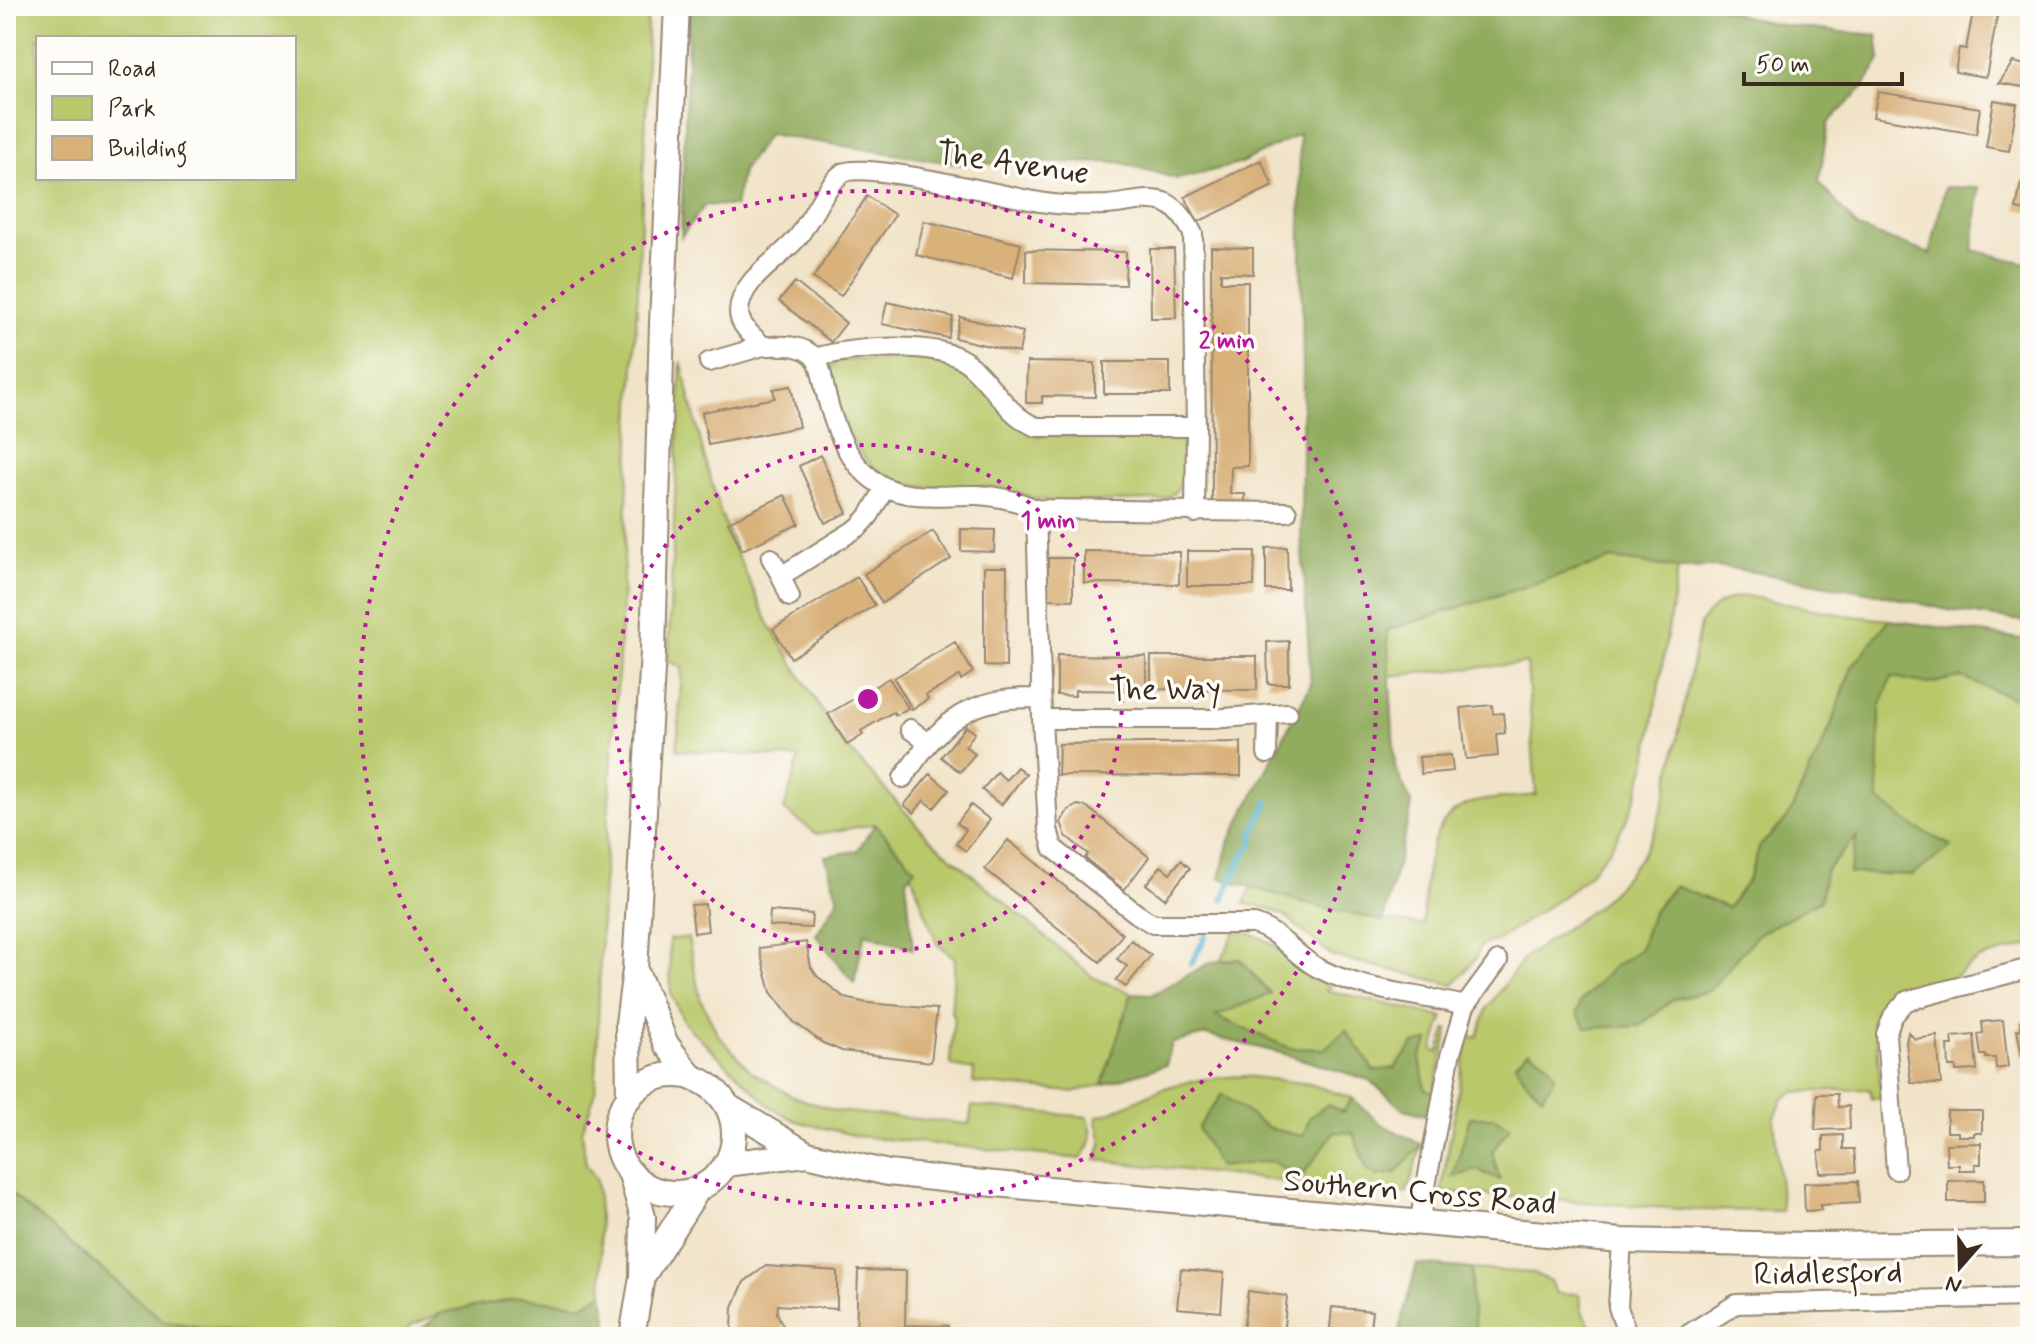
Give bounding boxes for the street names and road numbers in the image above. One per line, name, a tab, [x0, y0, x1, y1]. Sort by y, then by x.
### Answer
street label: The Avenue	[934, 133, 1092, 195]
street label: The Way	[1109, 668, 1221, 712]
street label: Southern Cross Road	[1282, 1160, 1558, 1226]
street label: Riddlesford	[1753, 1252, 1903, 1298]

